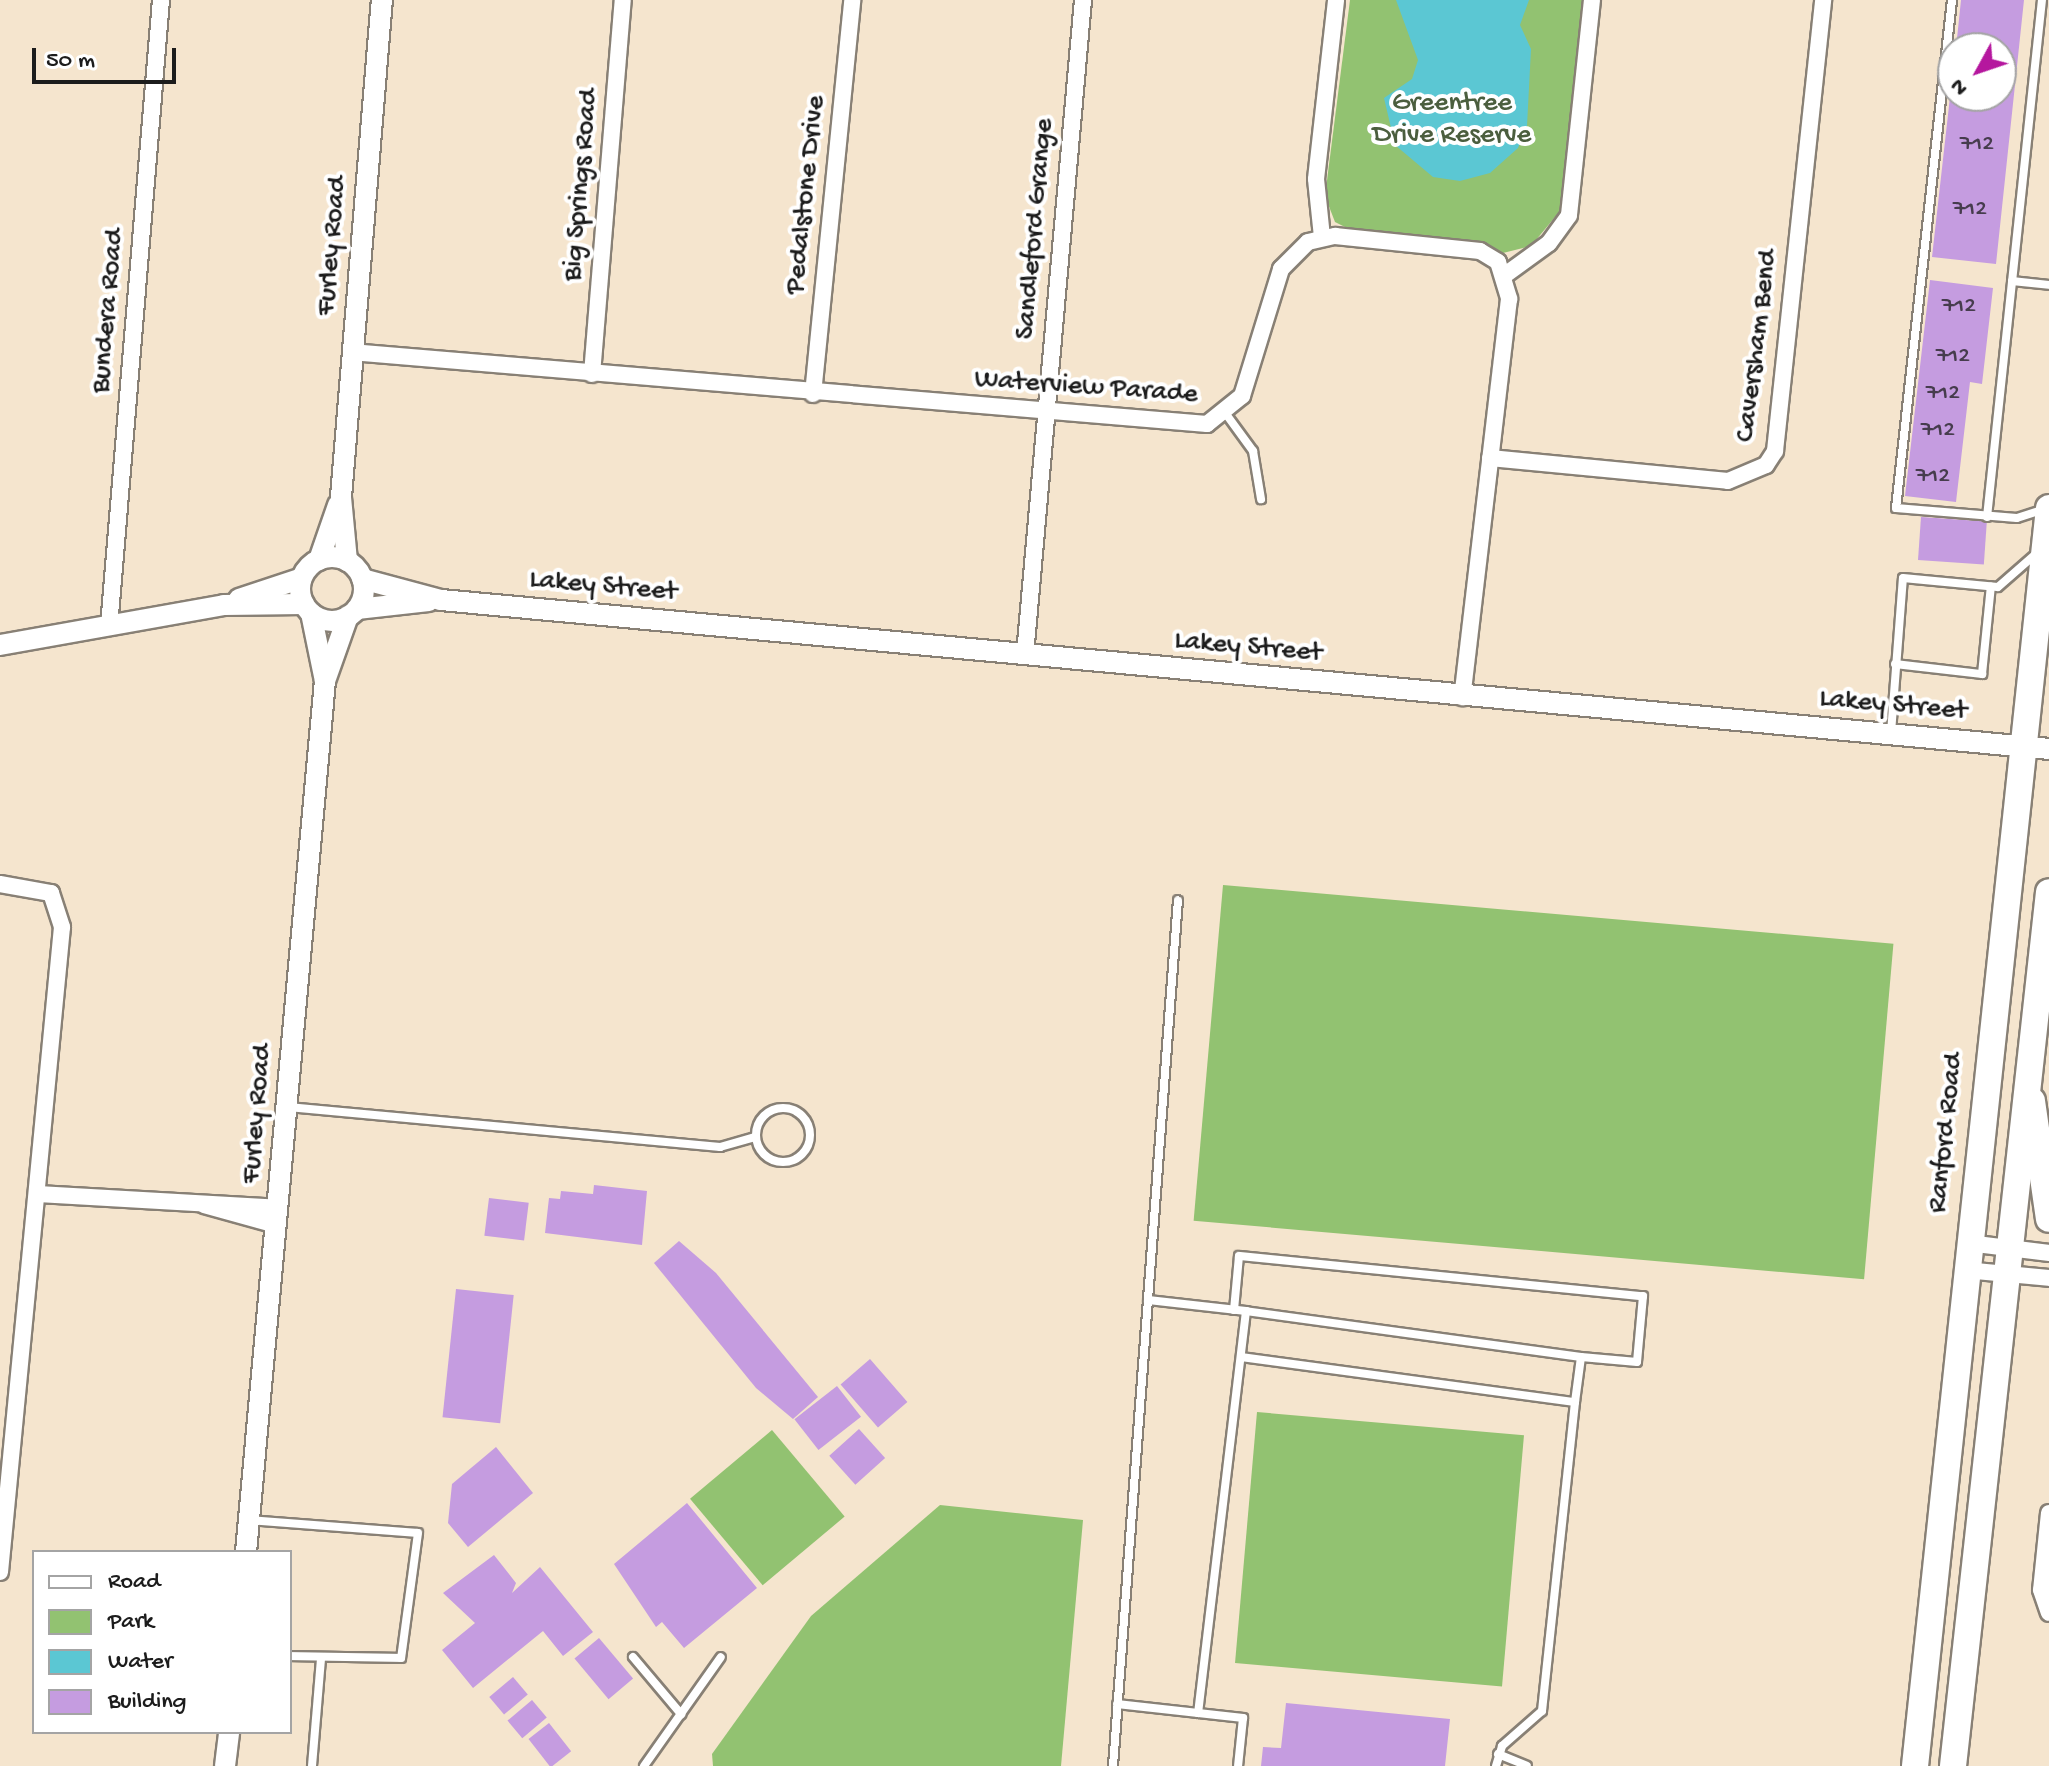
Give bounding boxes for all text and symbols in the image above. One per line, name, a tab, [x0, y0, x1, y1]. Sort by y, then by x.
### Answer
scale bar	[36, 32, 180, 82]
north arrow	[1937, 32, 2017, 112]
text: 50 m	[46, 47, 95, 76]
text: N	[1946, 72, 1975, 100]
street label: Big Springs Road	[557, 87, 607, 283]
park label: Greentree Drive Reserve	[1373, 87, 1531, 153]
street label: Pedalstone Drive	[780, 94, 834, 296]
street label: Sandleford Grange	[1010, 117, 1062, 341]
house number: 712	[1960, 131, 1994, 159]
street label: Furley Road	[310, 175, 356, 317]
house number: 712	[1953, 196, 1987, 224]
street label: Bundera Road	[85, 227, 133, 395]
street label: Caversham Bend	[1730, 248, 1786, 444]
house number: 712	[1942, 293, 1976, 321]
house number: 712	[1936, 343, 1970, 371]
street label: Waterview Parade	[973, 363, 1199, 413]
house number: 712	[1926, 380, 1960, 408]
house number: 712	[1921, 417, 1955, 445]
house number: 712	[1916, 463, 1950, 491]
street label: Lakey Street	[528, 564, 678, 610]
street label: Lakey Street	[1173, 625, 1323, 671]
street label: Lakey Street	[1818, 683, 1968, 729]
street label: Furley Road	[235, 1043, 281, 1185]
street label: Ranford Road	[1922, 1051, 1972, 1215]
legend	[32, 1550, 292, 1734]
text: Road	[108, 1568, 160, 1597]
text: Park	[108, 1608, 154, 1637]
text: Water	[108, 1648, 172, 1677]
text: Building	[108, 1688, 186, 1717]

